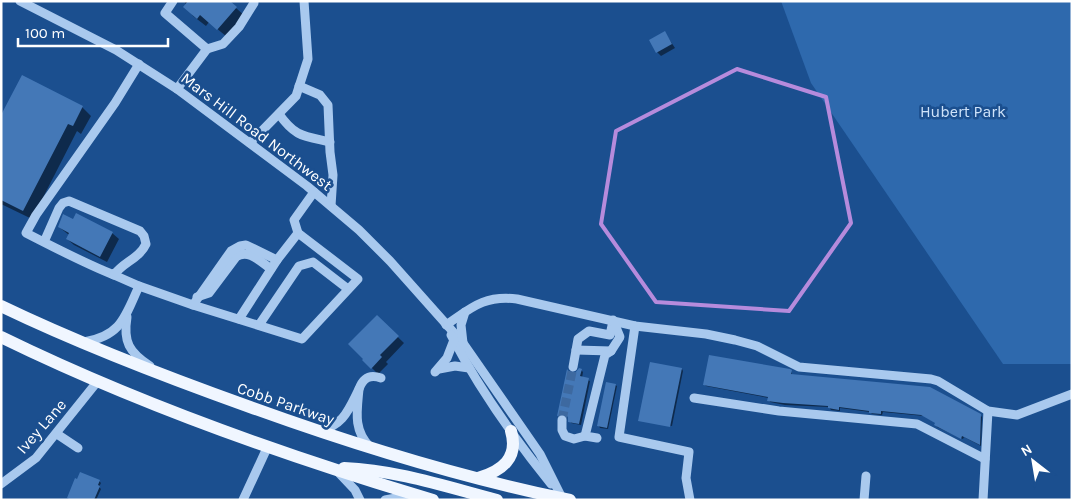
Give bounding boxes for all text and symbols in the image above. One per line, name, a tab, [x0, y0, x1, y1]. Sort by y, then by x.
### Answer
scale bar	[18, 15, 168, 47]
text: 100 m	[25, 24, 65, 42]
street label: Mars Hill Road Northwest	[177, 68, 336, 195]
park label: Hubert Park	[920, 102, 1006, 121]
street label: Cobb Parkway	[235, 378, 337, 429]
street label: Ivey Lane	[13, 395, 70, 458]
north arrow	[1008, 436, 1058, 486]
text: N	[1018, 440, 1035, 460]

